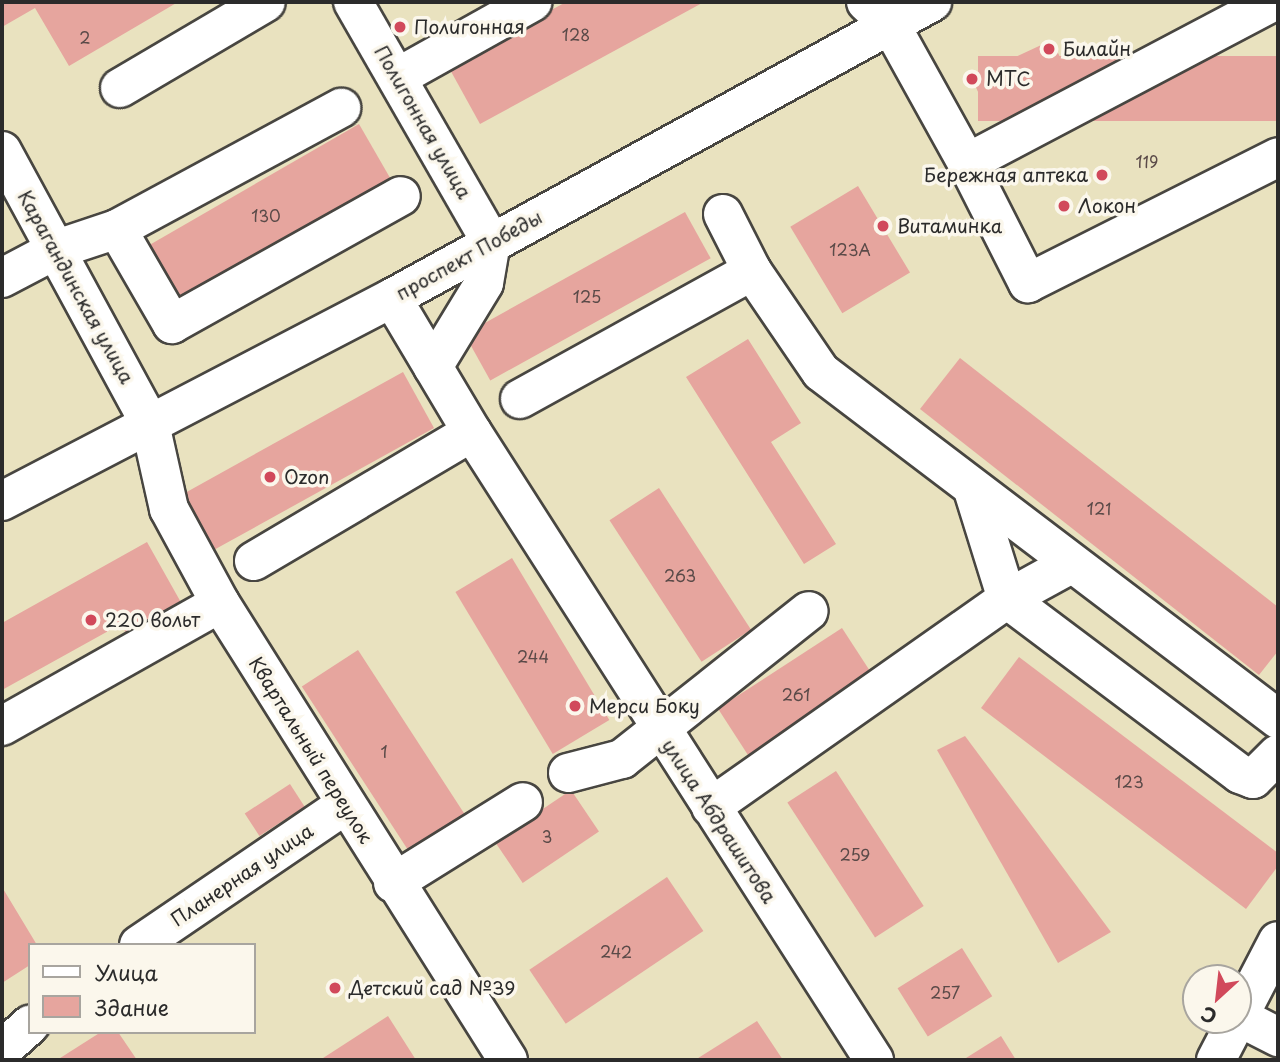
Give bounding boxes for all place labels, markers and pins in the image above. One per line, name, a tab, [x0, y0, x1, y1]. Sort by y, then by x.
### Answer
place label: Полигонная	[414, 16, 525, 38]
marker: Полигонная	[392, 19, 408, 35]
place label: Билайн	[1063, 38, 1131, 60]
marker: Билайн	[1041, 41, 1057, 57]
place label: МТС	[986, 68, 1031, 90]
marker: МТС	[964, 71, 980, 87]
place label: Бережная аптека	[923, 164, 1088, 186]
marker: Бережная аптека	[1094, 167, 1110, 183]
place label: Локон	[1078, 195, 1136, 217]
marker: Локон	[1056, 198, 1072, 214]
place label: Витаминка	[897, 215, 1002, 237]
marker: Витаминка	[875, 218, 891, 234]
place label: Ozon	[284, 466, 329, 488]
marker: Ozon	[262, 469, 278, 485]
place label: 220 вольт	[105, 609, 200, 631]
marker: 220 вольт	[83, 612, 99, 628]
place label: Мерси Боку	[589, 695, 701, 717]
marker: Мерси Боку	[567, 698, 583, 714]
place label: Детский сад №39	[349, 977, 517, 999]
marker: Детский сад №39	[327, 980, 343, 996]

